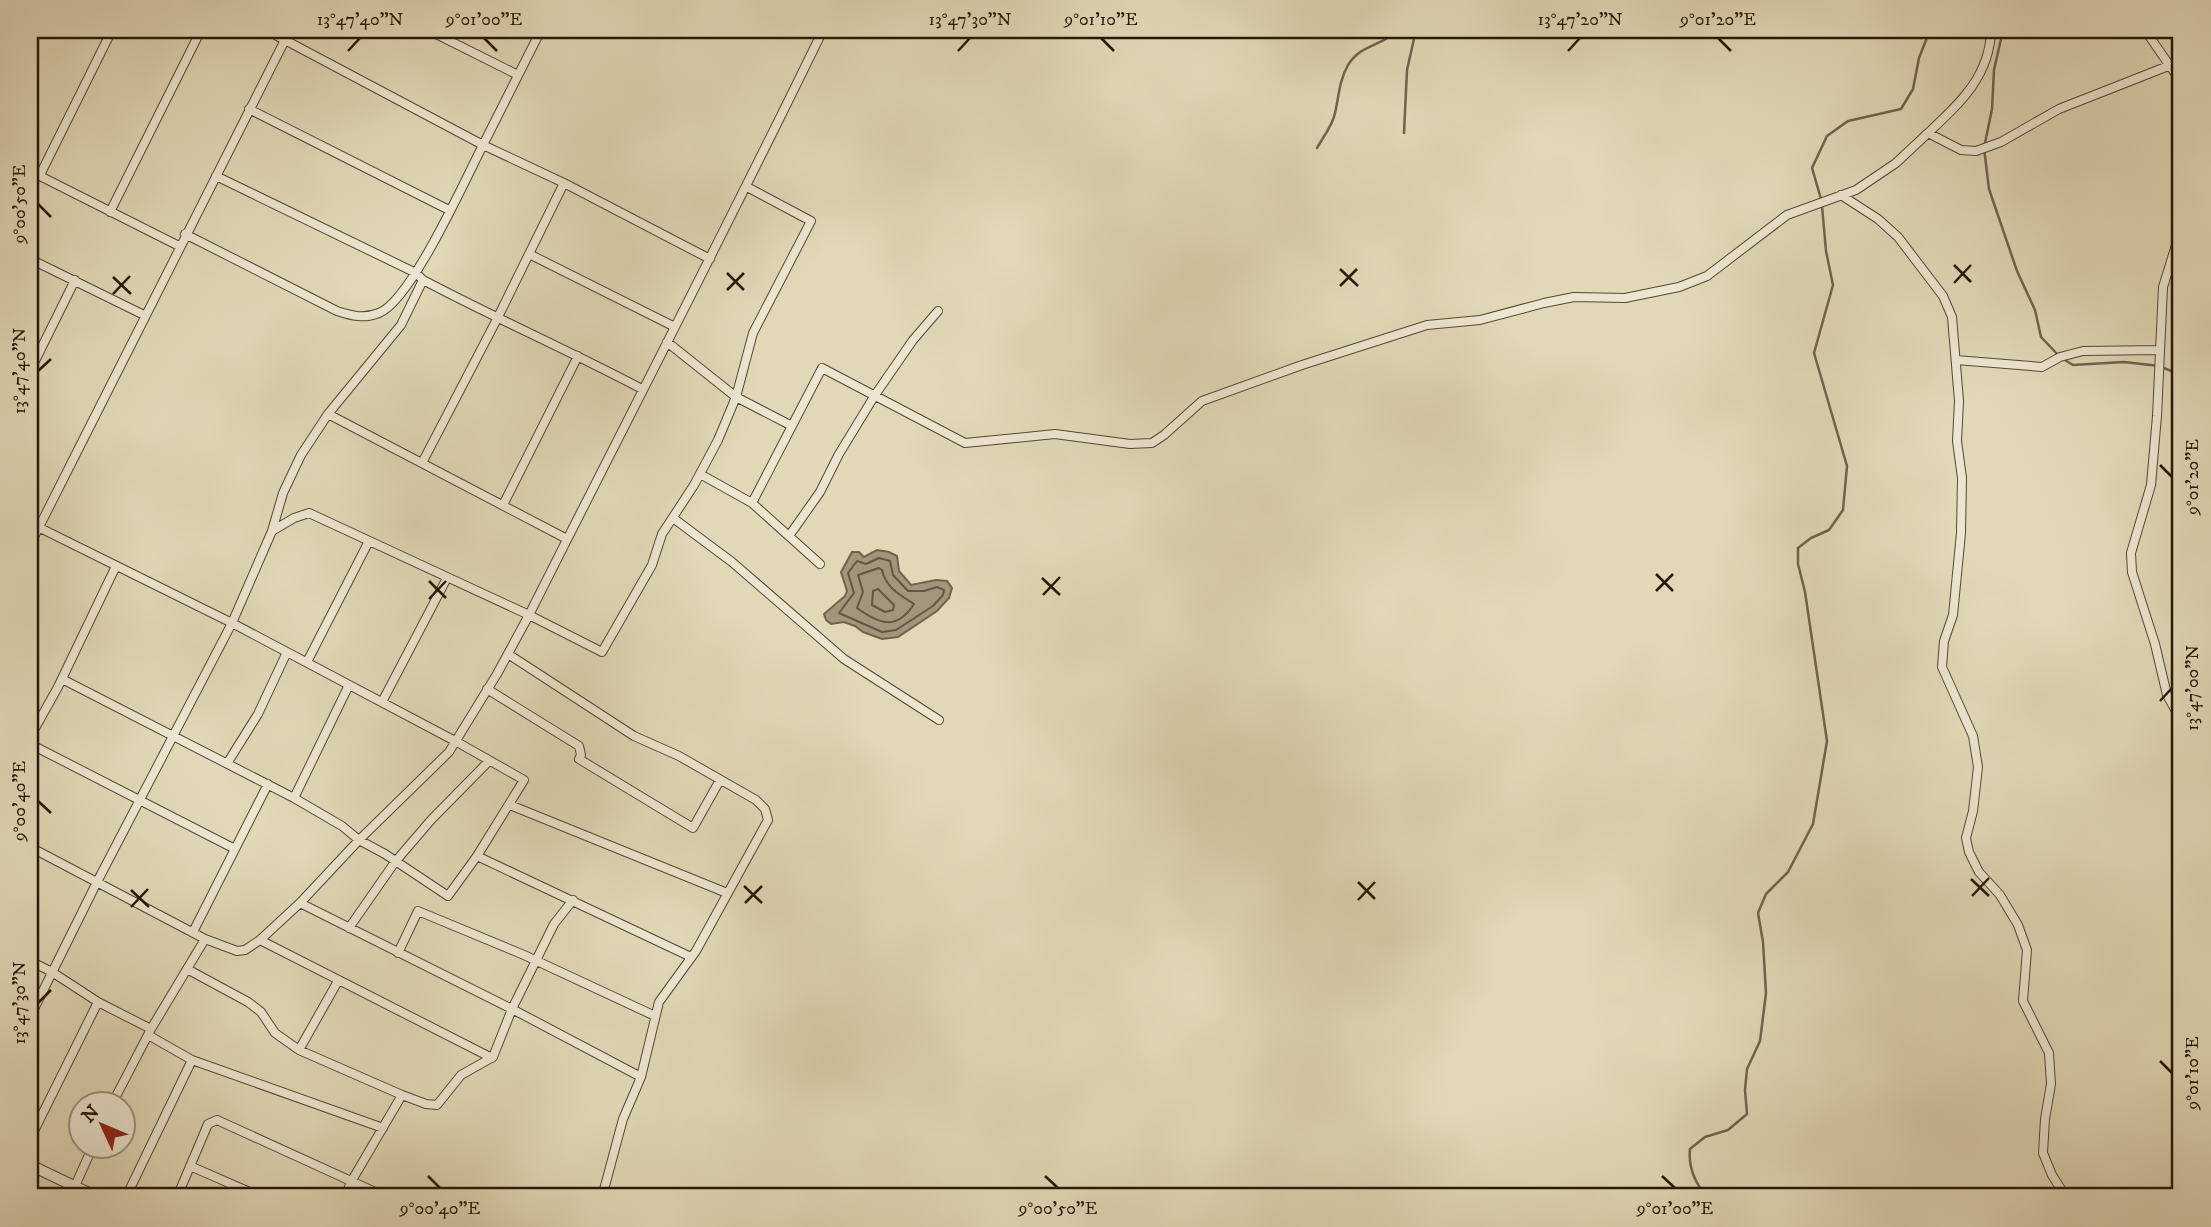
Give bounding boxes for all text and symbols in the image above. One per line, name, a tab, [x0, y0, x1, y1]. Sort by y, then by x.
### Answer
text: 13°47'40"N	[317, 9, 404, 31]
text: 9°01'00"E	[445, 9, 523, 31]
text: 13°47'30"N	[928, 9, 1012, 31]
text: 9°01'10"E	[1063, 9, 1138, 31]
text: 13°47'20"N	[1537, 9, 1623, 31]
text: 9°01'20"E	[1679, 9, 1756, 31]
text: 9°00'50"E	[9, 164, 31, 245]
text: 13°47'40"N	[9, 327, 31, 414]
text: 9°01'20"E	[2182, 439, 2204, 516]
text: 13°47'00"N	[2182, 645, 2204, 731]
text: 9°00'40"E	[9, 761, 31, 842]
text: 13°47'30"N	[9, 961, 31, 1045]
text: 9°01'10"E	[2182, 1036, 2204, 1111]
north arrow	[66, 1090, 136, 1160]
text: N	[77, 1100, 105, 1128]
text: 9°00'40"E	[399, 1198, 480, 1220]
text: 9°00'50"E	[1017, 1198, 1098, 1220]
text: 9°01'00"E	[1636, 1198, 1714, 1220]

